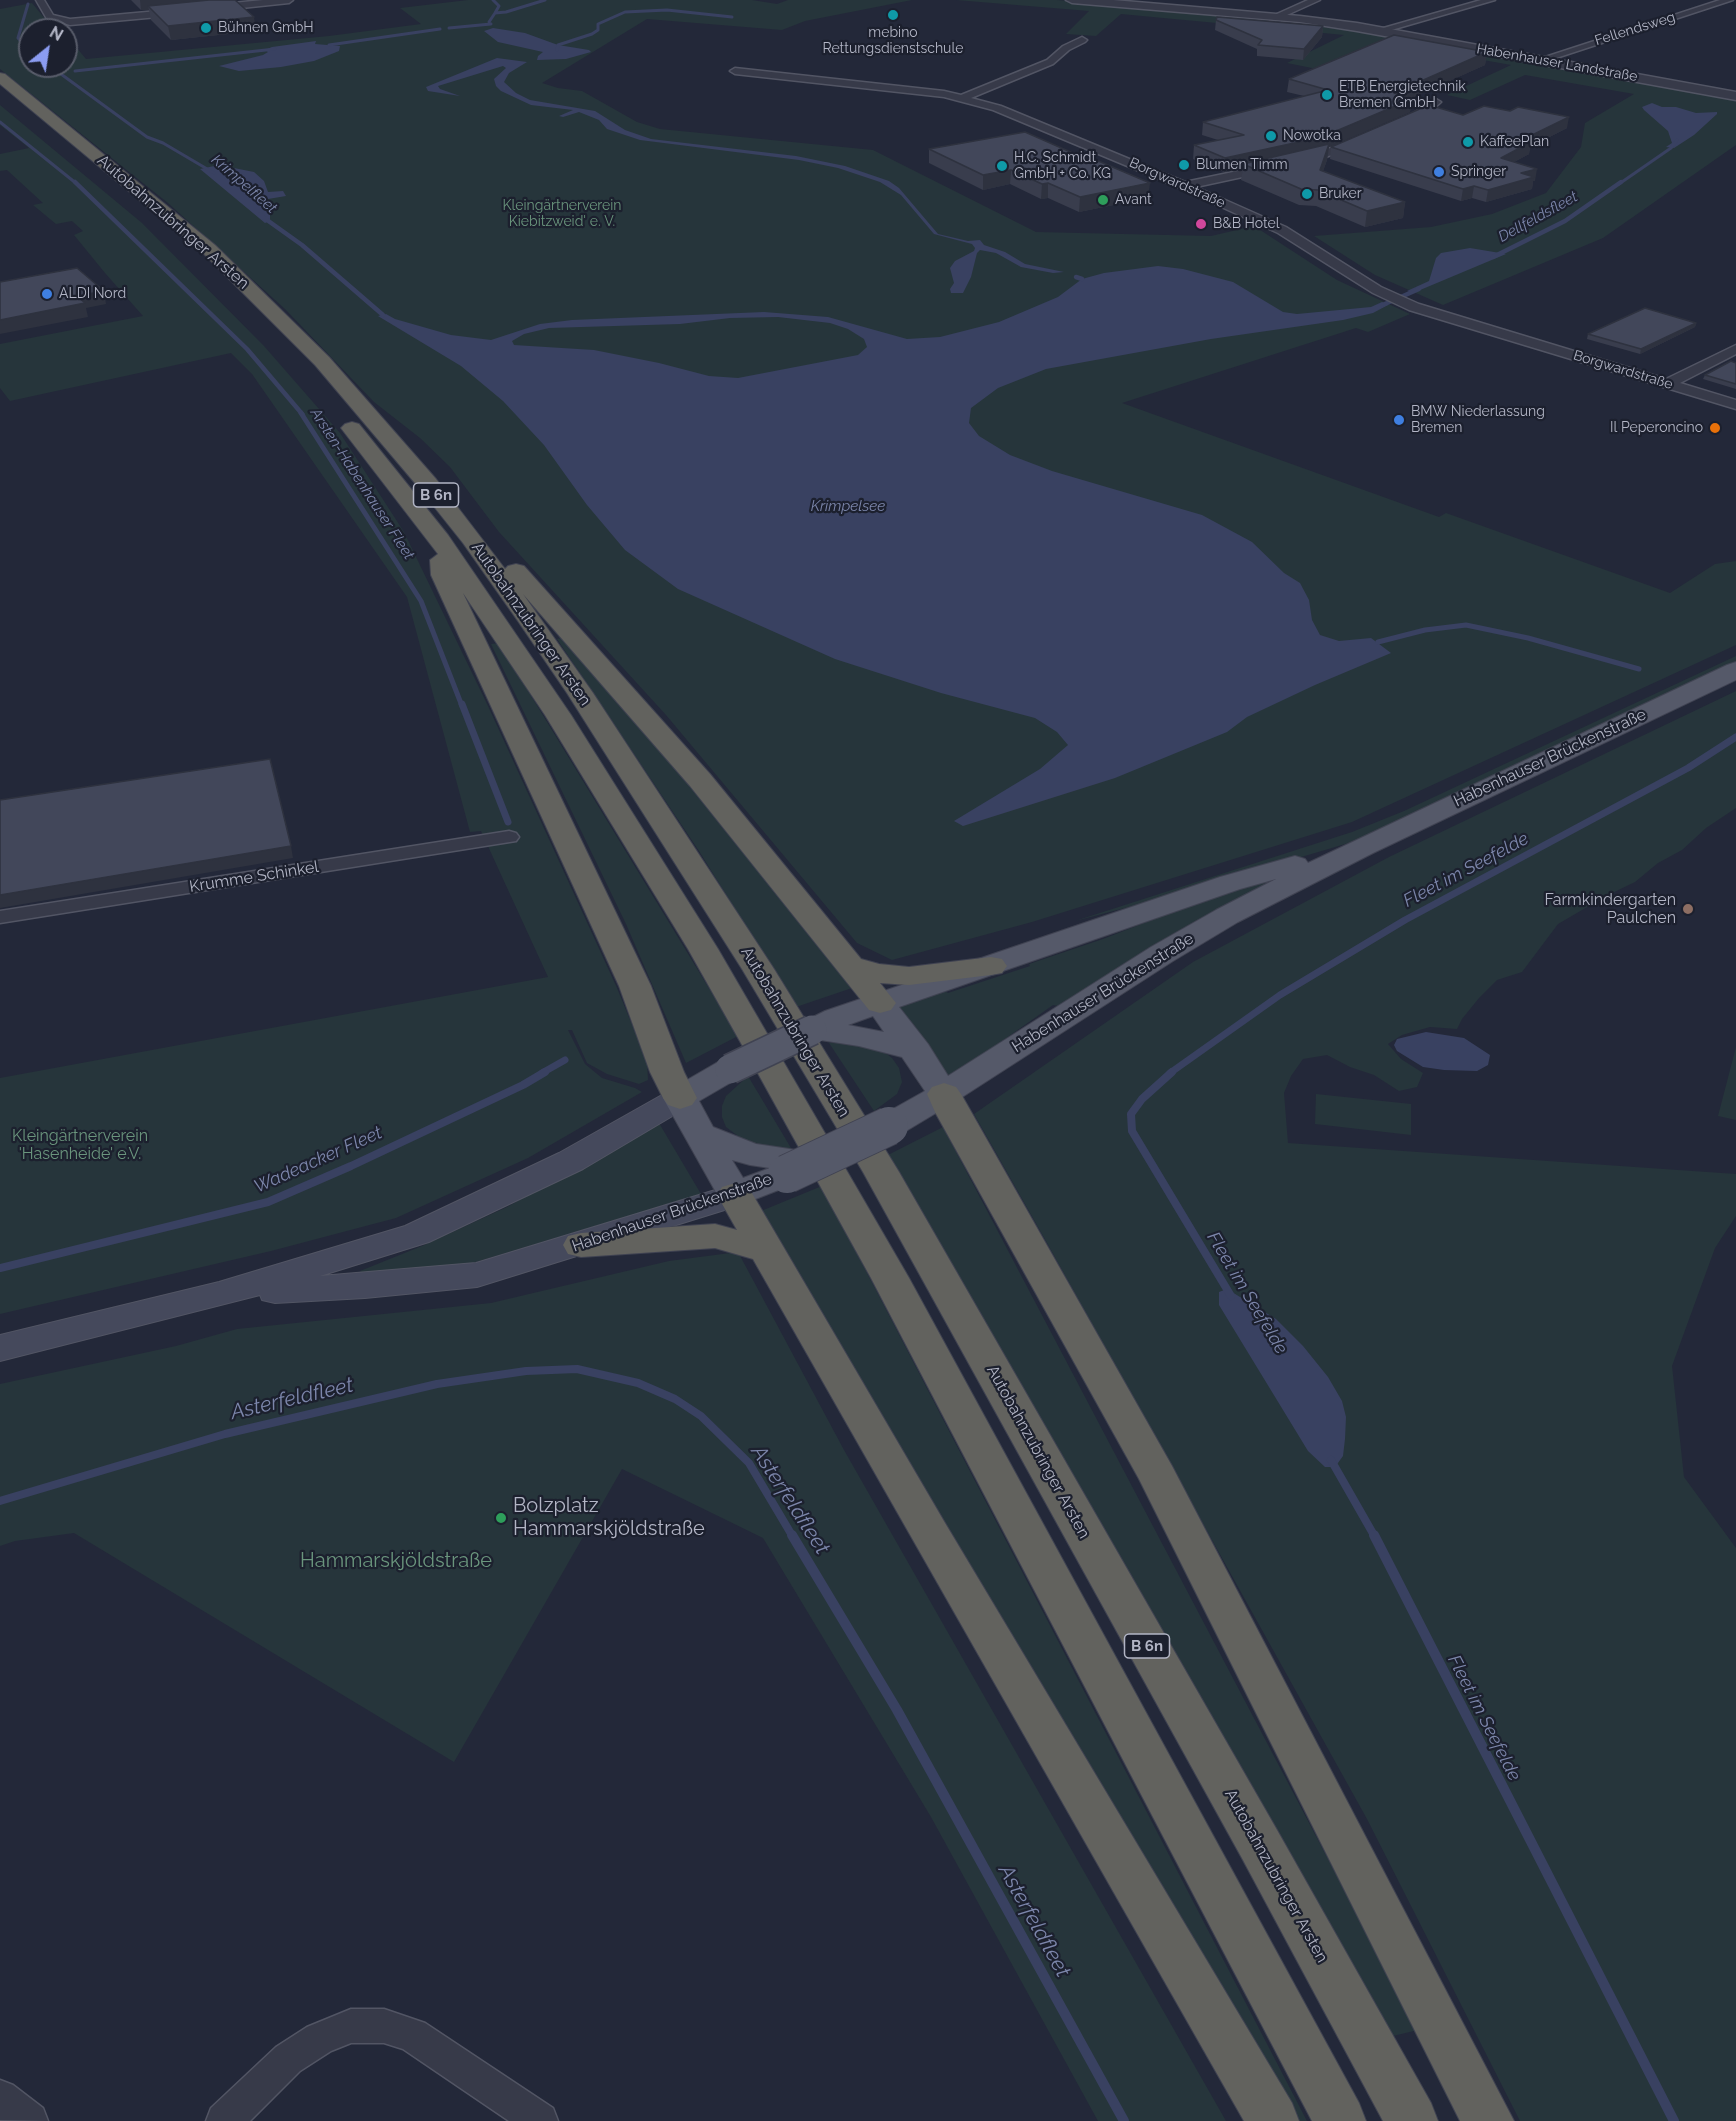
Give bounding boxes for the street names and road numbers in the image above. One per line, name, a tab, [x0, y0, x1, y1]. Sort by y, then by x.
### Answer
street label: Fellendsweg	[1593, 9, 1677, 49]
street label: Habenhauser Landstraße	[1475, 41, 1639, 85]
street label: Autobahnzubringer Arsten	[93, 151, 253, 293]
street label: Borgwardstraße	[1126, 154, 1228, 212]
street label: Borgwardstraße	[1571, 347, 1675, 393]
road number: B 6n	[414, 483, 458, 507]
street label: Autobahnzubringer Arsten	[467, 539, 595, 709]
street label: Habenhauser Brückenstraße	[1451, 705, 1649, 811]
street label: Krumme Schinkel	[188, 857, 320, 897]
street label: Habenhauser Brückenstraße	[1009, 929, 1197, 1057]
street label: Autobahnzubringer Arsten	[737, 944, 853, 1120]
street label: Habenhauser Brückenstraße	[569, 1170, 775, 1256]
street label: Autobahnzubringer Arsten	[982, 1362, 1094, 1542]
road number: B 6n	[1124, 1634, 1170, 1658]
street label: Autobahnzubringer Arsten	[1220, 1786, 1332, 1966]

